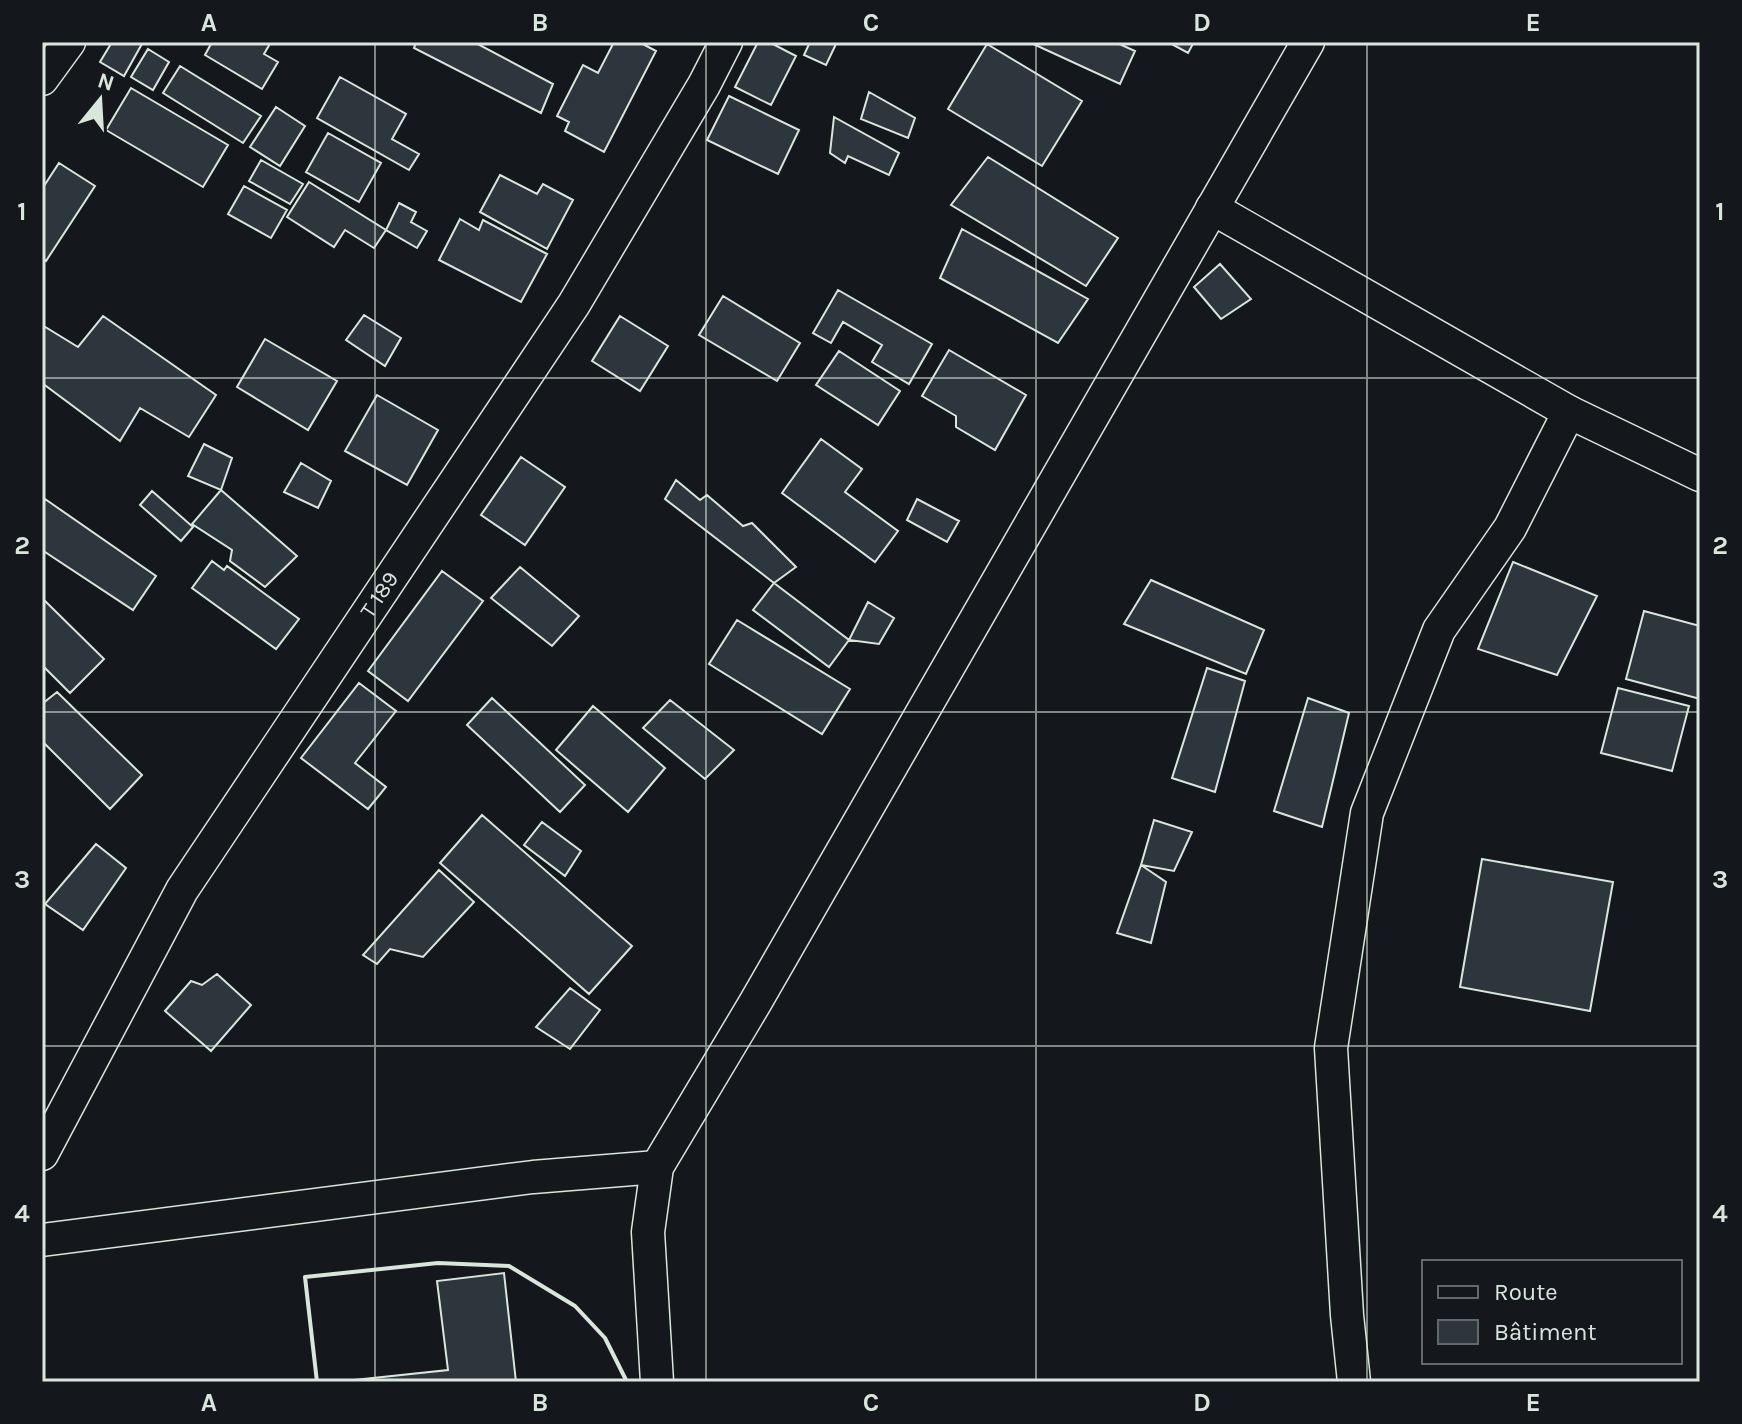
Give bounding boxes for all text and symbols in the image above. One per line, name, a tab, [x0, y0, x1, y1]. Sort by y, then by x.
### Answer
text: A	[201, 7, 217, 38]
text: B	[532, 7, 548, 38]
text: C	[863, 7, 879, 38]
text: D	[1193, 7, 1211, 38]
text: E	[1525, 7, 1541, 38]
north arrow	[60, 60, 140, 140]
text: N	[94, 67, 117, 97]
text: 1	[17, 196, 27, 227]
text: 1	[1715, 196, 1725, 227]
text: 2	[14, 530, 30, 561]
text: 2	[1712, 530, 1728, 561]
street label: T 189	[355, 567, 404, 623]
text: 3	[14, 864, 30, 895]
text: 3	[1712, 864, 1728, 895]
text: 4	[14, 1198, 30, 1229]
text: 4	[1712, 1198, 1728, 1229]
legend	[1422, 1260, 1682, 1364]
text: Route	[1494, 1278, 1558, 1306]
text: Bâtiment	[1494, 1318, 1597, 1346]
text: A	[201, 1387, 217, 1418]
text: B	[532, 1387, 548, 1418]
text: C	[863, 1387, 879, 1418]
text: D	[1193, 1387, 1211, 1418]
text: E	[1525, 1387, 1541, 1418]

